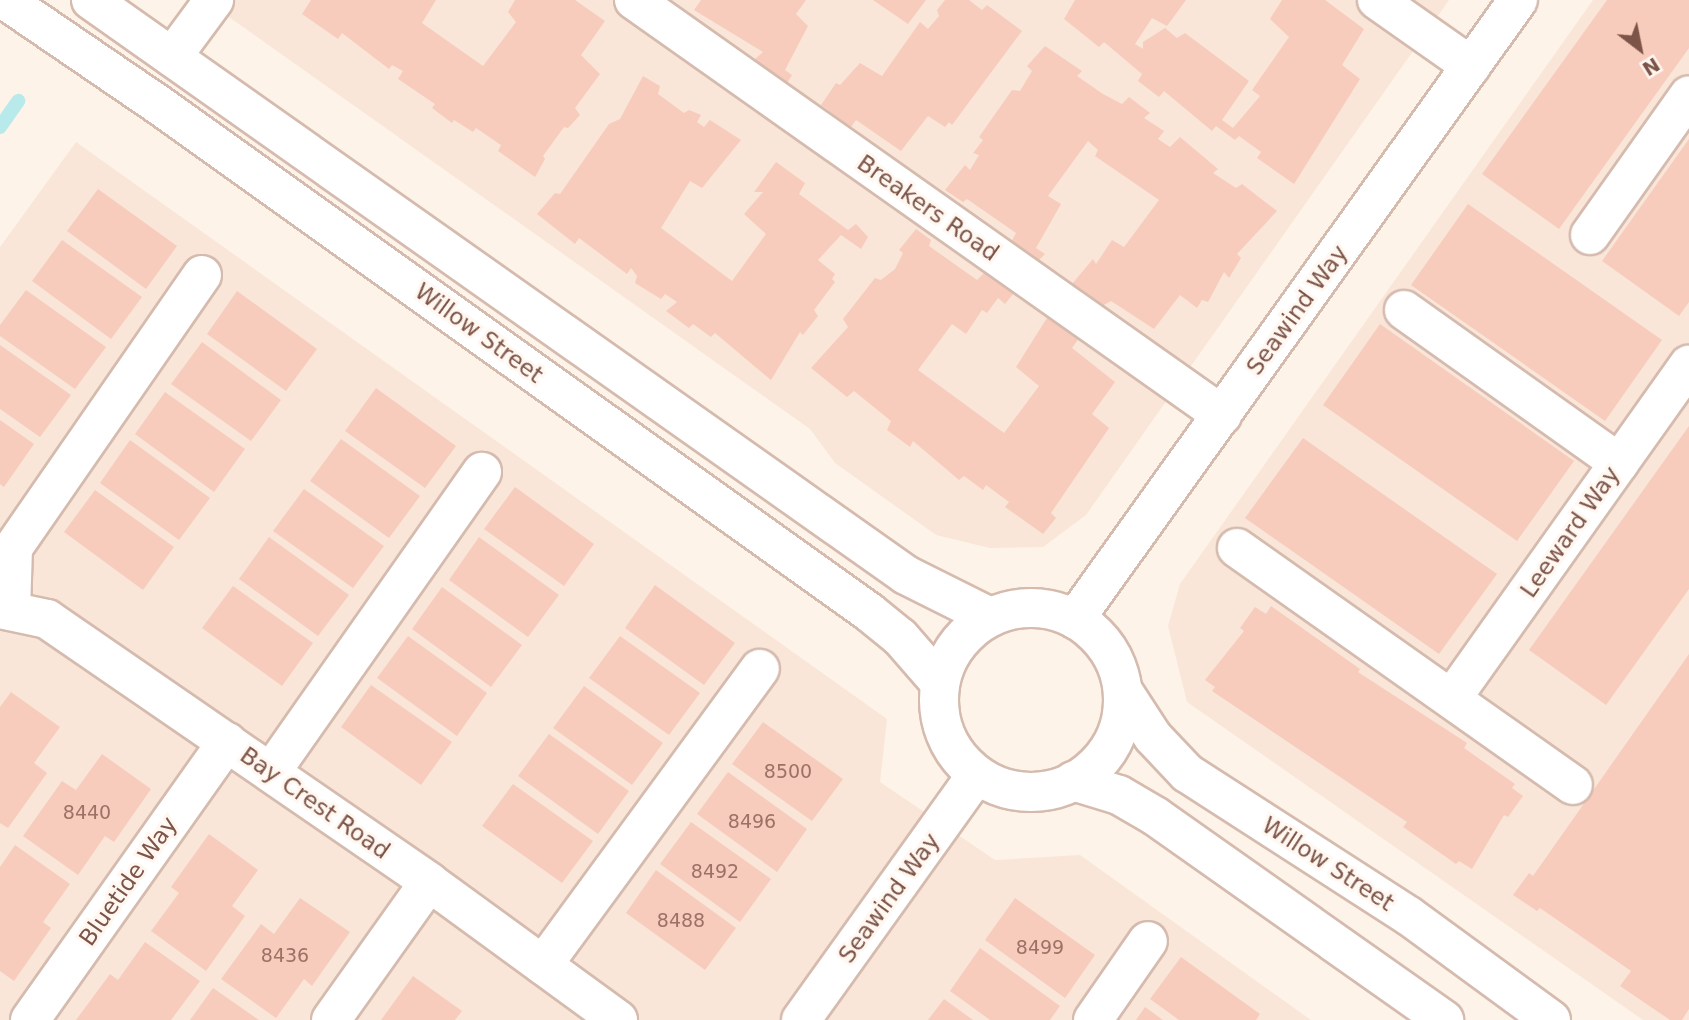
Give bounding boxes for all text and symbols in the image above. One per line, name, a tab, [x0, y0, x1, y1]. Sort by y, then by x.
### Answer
north arrow	[1605, 14, 1675, 84]
text: N	[1639, 53, 1664, 80]
street label: Breakers Road	[852, 149, 1004, 267]
street label: Seawind Way	[1241, 240, 1353, 380]
street label: Willow Street	[410, 277, 548, 389]
street label: Leeward Way	[1515, 461, 1625, 603]
street label: Bay Crest Road	[235, 741, 395, 865]
house number: 8500	[764, 761, 812, 783]
house number: 8440	[63, 802, 111, 824]
street label: Bluetide Way	[73, 811, 183, 951]
house number: 8496	[728, 811, 776, 833]
street label: Willow Street	[1257, 811, 1399, 917]
street label: Seawind Way	[833, 828, 945, 968]
house number: 8492	[691, 861, 739, 883]
house number: 8488	[657, 910, 705, 932]
house number: 8499	[1016, 937, 1064, 959]
house number: 8436	[261, 945, 309, 967]

